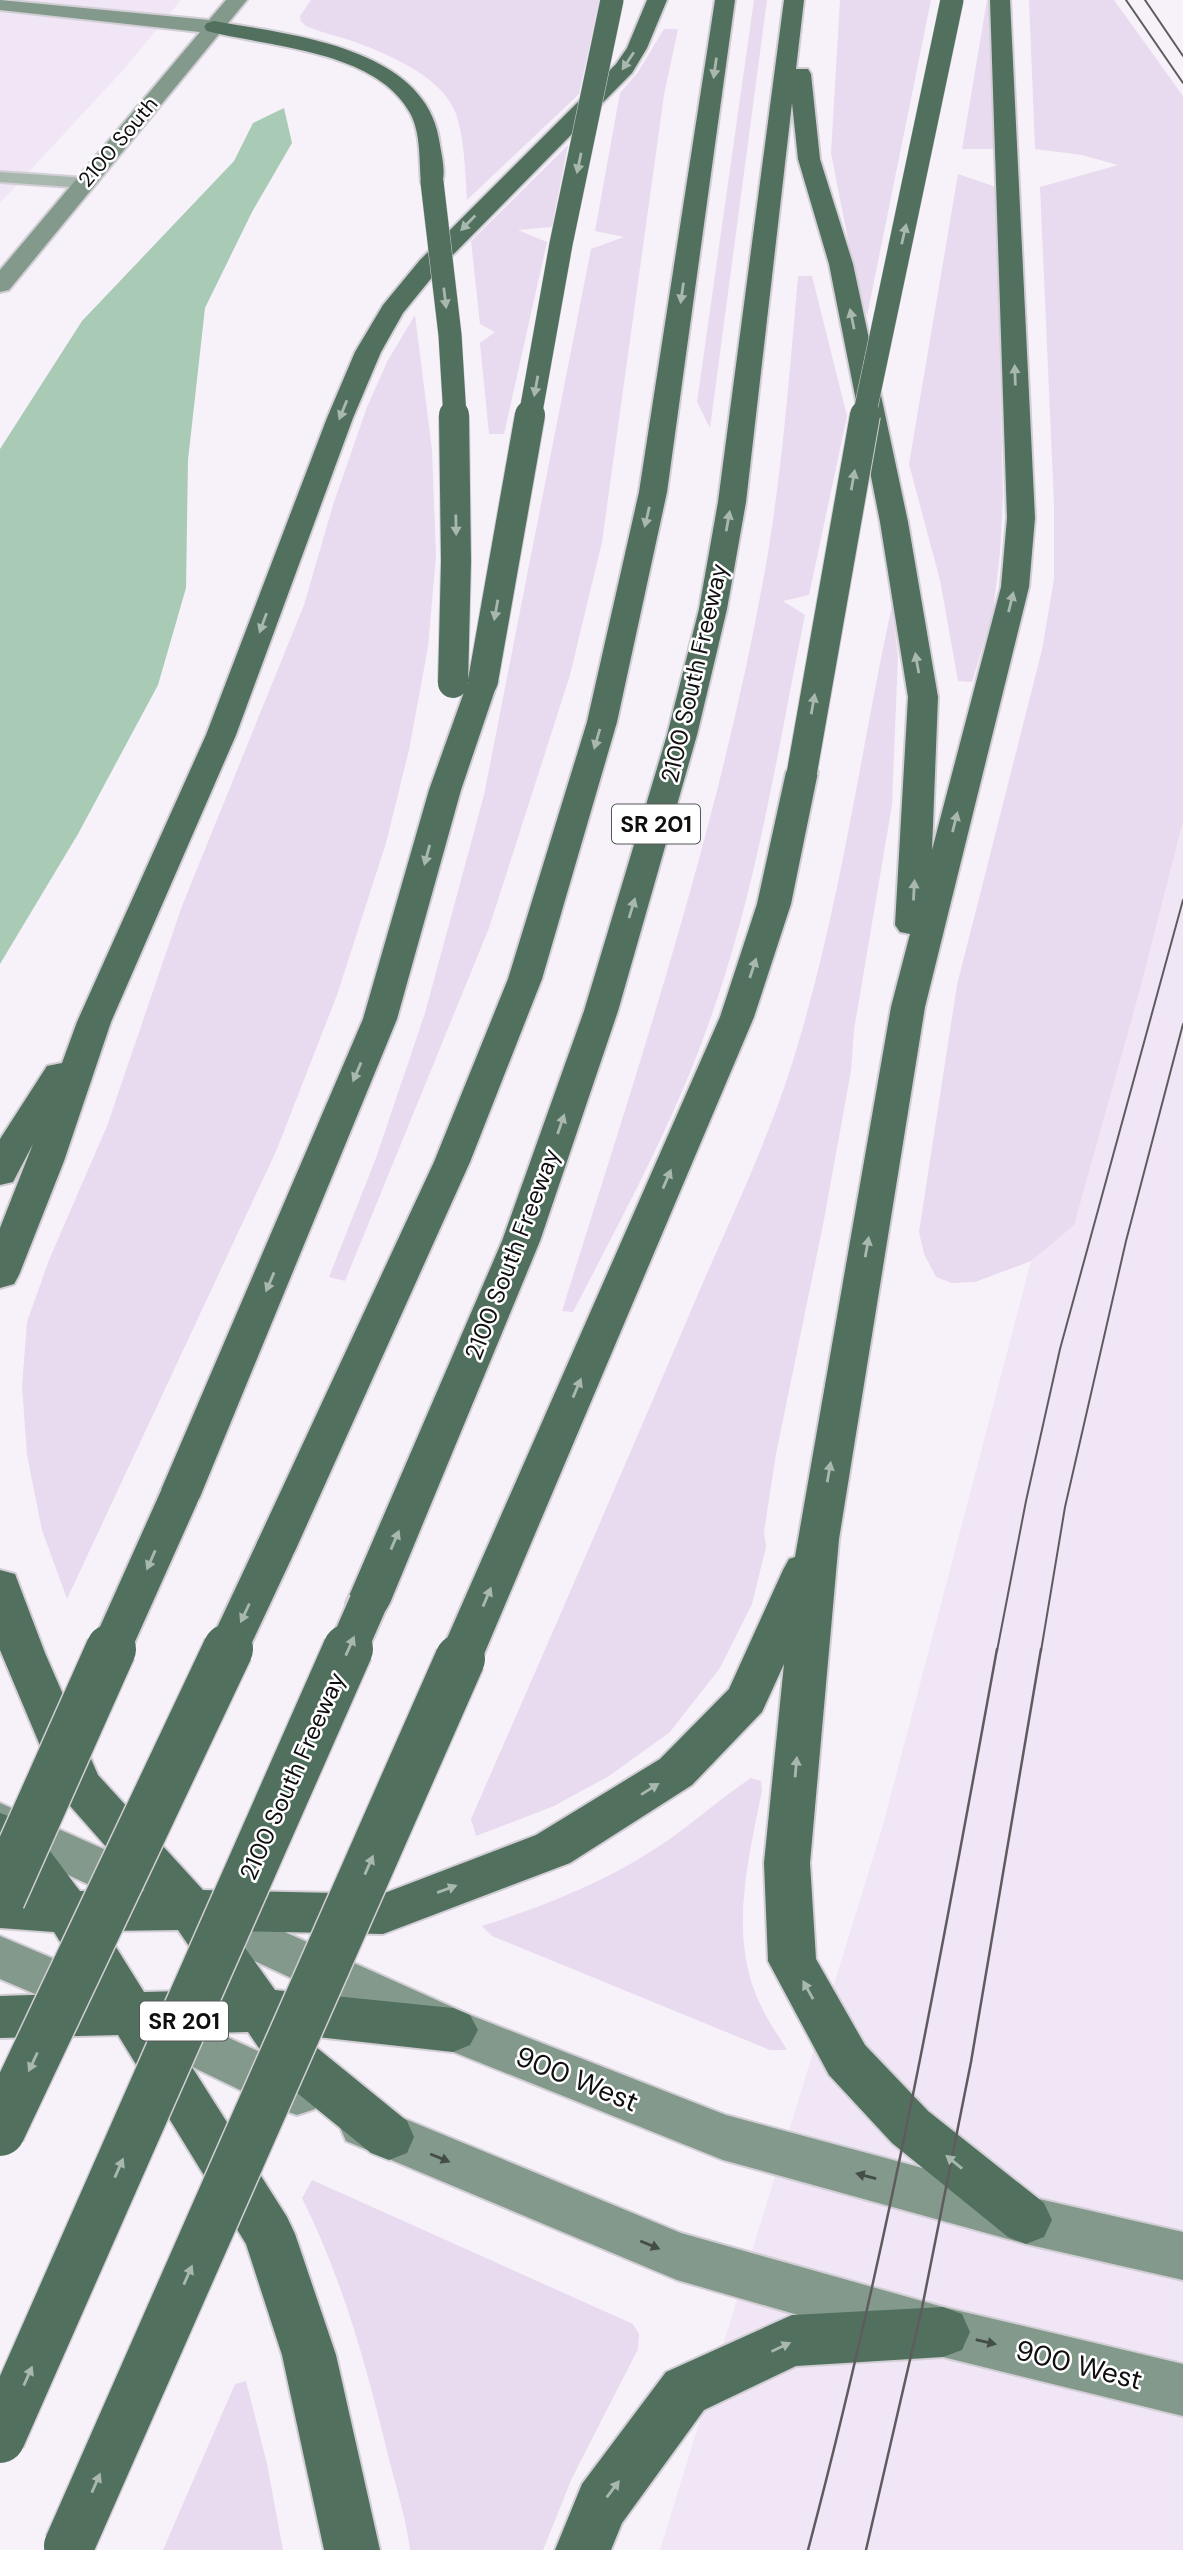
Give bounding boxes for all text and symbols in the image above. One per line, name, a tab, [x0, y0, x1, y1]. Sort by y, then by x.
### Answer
one-way arrow	[622, 52, 635, 71]
one-way arrow	[710, 57, 721, 79]
street label: 2100 South	[72, 91, 164, 193]
one-way arrow	[573, 152, 584, 174]
one-way arrow	[461, 214, 477, 231]
one-way arrow	[899, 223, 910, 245]
one-way arrow	[676, 282, 687, 304]
one-way arrow	[439, 288, 450, 310]
one-way arrow	[846, 308, 857, 330]
one-way arrow	[1010, 364, 1021, 386]
one-way arrow	[530, 375, 541, 397]
one-way arrow	[337, 400, 348, 421]
one-way arrow	[848, 469, 859, 491]
one-way arrow	[642, 506, 653, 528]
one-way arrow	[723, 510, 734, 532]
one-way arrow	[450, 515, 462, 537]
street label: 2100 South Freeway	[654, 560, 734, 786]
one-way arrow	[1006, 590, 1017, 612]
one-way arrow	[490, 599, 501, 621]
one-way arrow	[257, 613, 268, 634]
one-way arrow	[911, 652, 922, 674]
one-way arrow	[808, 693, 819, 715]
one-way arrow	[591, 729, 601, 750]
road number: SR 201	[612, 804, 700, 844]
one-way arrow	[950, 811, 961, 833]
one-way arrow	[421, 845, 432, 867]
one-way arrow	[908, 879, 919, 901]
one-way arrow	[627, 897, 637, 918]
one-way arrow	[748, 958, 758, 979]
one-way arrow	[352, 1062, 363, 1083]
one-way arrow	[556, 1114, 567, 1135]
street label: 2100 South Freeway	[457, 1144, 567, 1364]
one-way arrow	[661, 1169, 673, 1189]
one-way arrow	[862, 1236, 873, 1258]
one-way arrow	[264, 1271, 275, 1292]
one-way arrow	[571, 1378, 583, 1398]
one-way arrow	[824, 1461, 835, 1483]
one-way arrow	[389, 1530, 401, 1550]
one-way arrow	[145, 1549, 156, 1570]
one-way arrow	[481, 1587, 493, 1607]
one-way arrow	[239, 1603, 251, 1623]
one-way arrow	[344, 1636, 356, 1656]
street label: 2100 South Freeway	[232, 1667, 352, 1885]
one-way arrow	[791, 1756, 802, 1778]
one-way arrow	[640, 1782, 659, 1795]
one-way arrow	[363, 1855, 375, 1875]
one-way arrow	[436, 1883, 457, 1894]
one-way arrow	[803, 1980, 815, 2000]
road number: SR 201	[140, 2002, 228, 2040]
street label: 900 West	[510, 2038, 644, 2120]
one-way arrow	[27, 2052, 38, 2072]
one-way arrow	[429, 2153, 450, 2164]
one-way arrow	[945, 2154, 963, 2169]
one-way arrow	[113, 2158, 125, 2178]
one-way arrow	[854, 2170, 876, 2181]
one-way arrow	[640, 2239, 661, 2250]
one-way arrow	[182, 2265, 194, 2285]
street label: 900 West	[1012, 2331, 1146, 2399]
one-way arrow	[975, 2337, 997, 2348]
one-way arrow	[771, 2341, 791, 2352]
one-way arrow	[22, 2365, 33, 2386]
one-way arrow	[90, 2473, 102, 2493]
one-way arrow	[605, 2480, 619, 2498]

